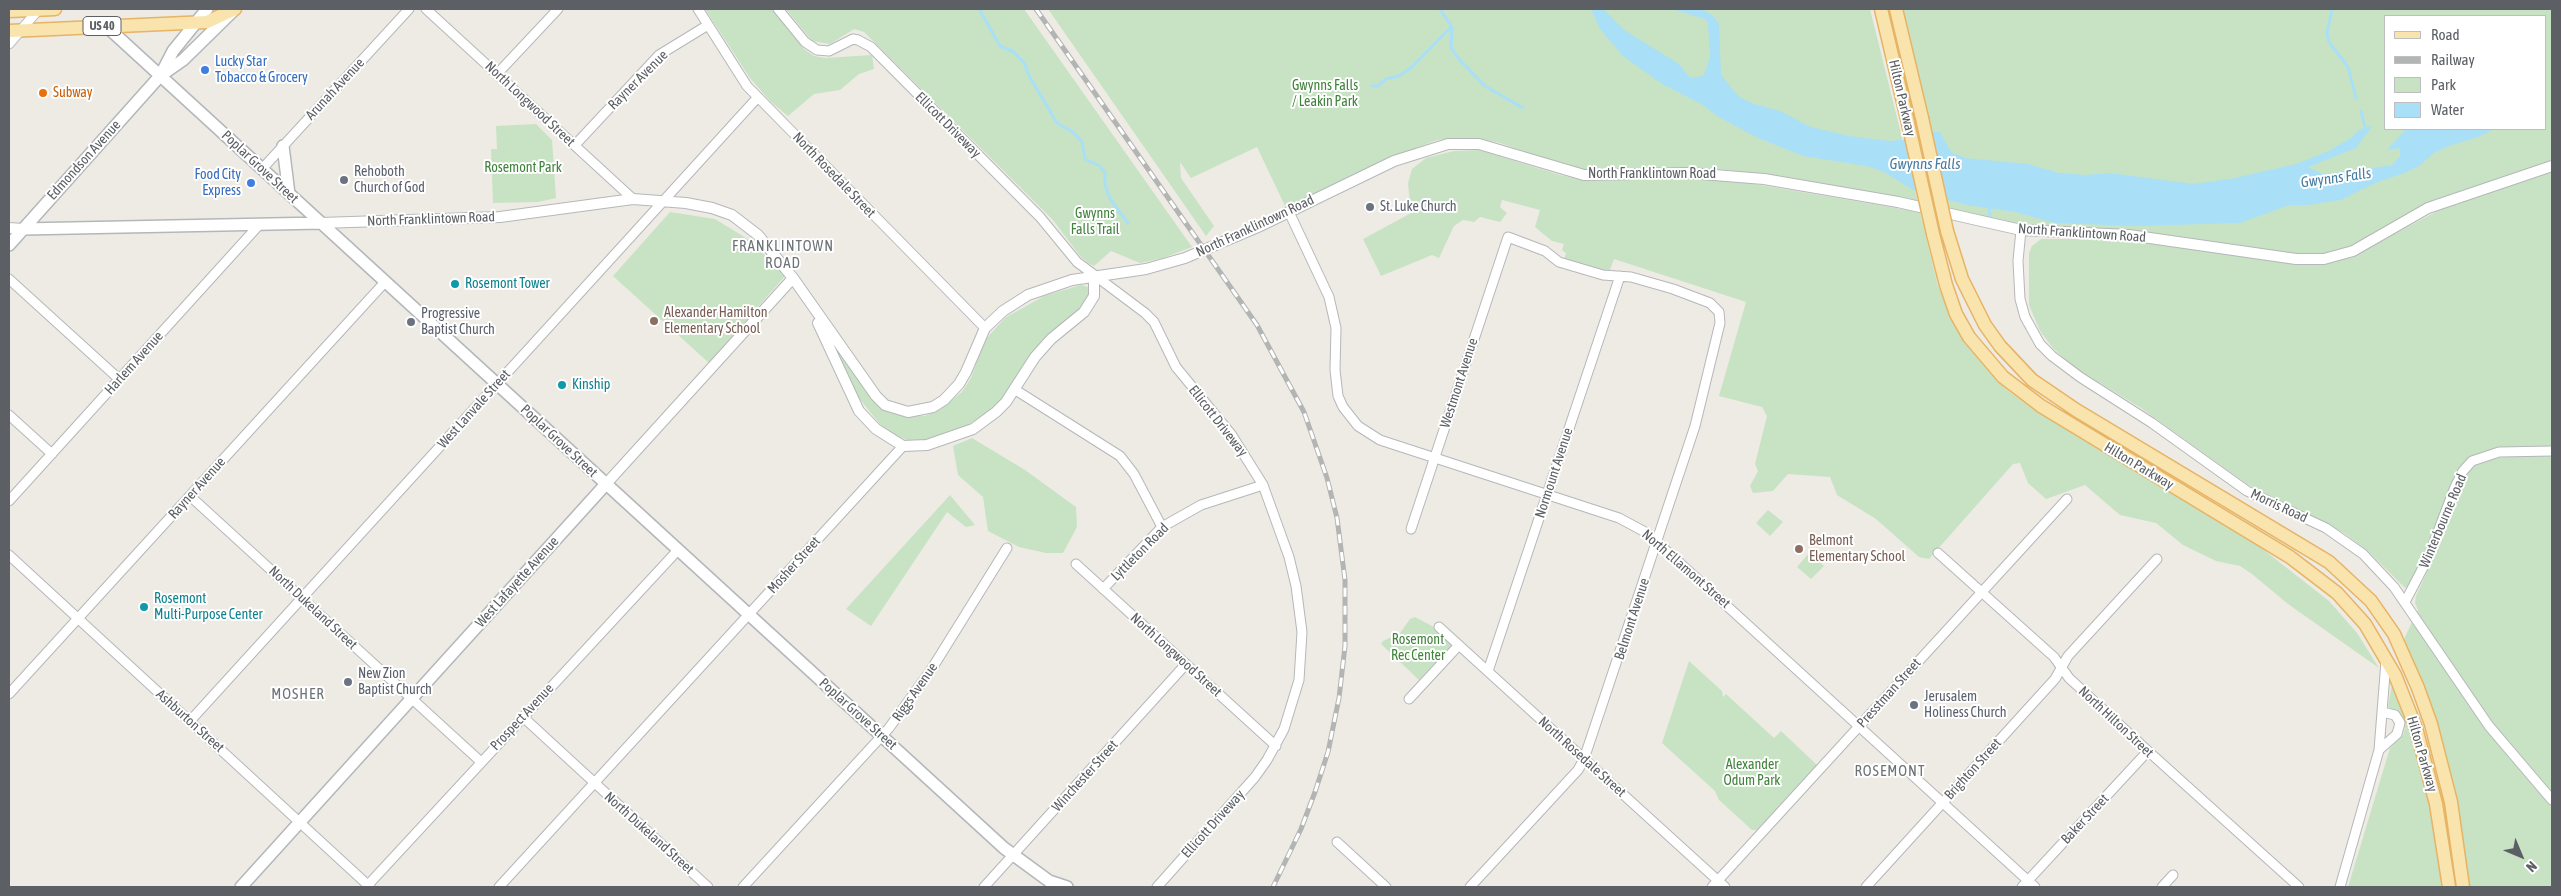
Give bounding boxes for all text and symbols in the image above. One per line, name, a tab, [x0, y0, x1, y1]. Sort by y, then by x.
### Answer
legend	[2384, 15, 2546, 130]
road number: US 40	[83, 16, 121, 36]
text: Road	[2431, 26, 2460, 43]
street label: Rayner Avenue	[605, 47, 671, 113]
text: Railway	[2431, 51, 2475, 68]
place label: Lucky Star Tobacco & Grocery	[215, 54, 308, 86]
street label: Arunah Avenue	[302, 55, 368, 123]
street label: North Longwood Street	[481, 58, 579, 150]
street label: Hilton Parkway	[1885, 58, 1919, 138]
marker: Lucky Star Tobacco & Grocery	[199, 64, 211, 76]
text: Park	[2431, 76, 2456, 93]
park label: Gwynns Falls / Leakin Park	[1292, 78, 1358, 110]
place label: Subway	[53, 85, 93, 101]
marker: Subway	[37, 87, 49, 99]
street label: Ellicott Driveway	[912, 89, 984, 161]
text: Water	[2431, 101, 2464, 118]
street label: Edmondson Avenue	[44, 117, 124, 203]
street label: Poplar Grove Street	[218, 127, 302, 207]
street label: North Rosedale Street	[789, 129, 879, 221]
water label: Gwynns Falls	[1890, 155, 1960, 173]
park label: Rosemont Park	[484, 160, 562, 176]
place label: Rehoboth Church of God	[354, 164, 425, 196]
water label: Gwynns Falls	[2300, 164, 2372, 192]
street label: North Franklintown Road	[1588, 166, 1716, 182]
place label: Food City Express	[195, 167, 241, 200]
marker: Rehoboth Church of God	[338, 174, 350, 186]
marker: Food City Express	[245, 177, 257, 189]
street label: North Franklintown Road	[1193, 191, 1317, 261]
place label: St. Luke Church	[1380, 199, 1457, 215]
marker: St. Luke Church	[1364, 201, 1376, 213]
park label: Gwynns Falls Trail	[1071, 206, 1119, 238]
street label: North Franklintown Road	[367, 208, 495, 230]
street label: North Franklintown Road	[2018, 220, 2146, 246]
district label: FRANKLINTOWN ROAD	[730, 237, 836, 272]
place label: Rosemont Tower	[465, 276, 550, 292]
marker: Rosemont Tower	[449, 278, 461, 290]
place label: Alexander Hamilton Elementary School	[664, 305, 768, 338]
place label: Progressive Baptist Church	[421, 306, 495, 338]
marker: Alexander Hamilton Elementary School	[648, 315, 660, 327]
marker: Progressive Baptist Church	[405, 316, 417, 328]
street label: Harlem Avenue	[101, 328, 167, 398]
street label: Westmont Avenue	[1437, 336, 1481, 430]
street label: West Lanvale Street	[434, 366, 514, 452]
place label: Kinship	[572, 377, 610, 393]
marker: Kinship	[556, 379, 568, 391]
street label: Ellicott Driveway	[1185, 382, 1251, 460]
street label: Poplar Grove Street	[517, 401, 601, 481]
street label: Normount Avenue	[1532, 426, 1576, 520]
street label: Hilton Parkway	[2101, 439, 2177, 493]
street label: Rayner Avenue	[165, 454, 229, 522]
street label: Winterbourne Road	[2416, 471, 2470, 571]
street label: Morris Road	[2248, 485, 2310, 527]
street label: Lyttleton Road	[1108, 520, 1172, 584]
street label: North Ellamont Street	[1638, 526, 1734, 612]
street label: West Lafayette Avenue	[472, 533, 562, 631]
street label: Mosher Street	[764, 533, 824, 597]
place label: Belmont Elementary School	[1809, 533, 1905, 566]
marker: Belmont Elementary School	[1793, 543, 1805, 555]
street label: North Dukeland Street	[265, 563, 361, 653]
street label: Belmont Avenue	[1611, 576, 1653, 662]
place label: Rosemont Multi-Purpose Center	[154, 591, 263, 624]
marker: Rosemont Multi-Purpose Center	[138, 601, 150, 613]
street label: North Longwood Street	[1127, 610, 1225, 700]
park label: Rosemont Rec Center	[1391, 632, 1445, 664]
street label: Presstman Street	[1854, 655, 1924, 731]
street label: Riggs Avenue	[889, 659, 941, 725]
place label: New Zion Baptist Church	[358, 666, 432, 699]
street label: Poplar Grove Street	[816, 675, 900, 753]
marker: New Zion Baptist Church	[342, 676, 354, 688]
street label: Prospect Avenue	[487, 680, 557, 754]
street label: North Hilton Street	[2075, 683, 2157, 761]
district label: MOSHER	[270, 685, 326, 703]
street label: Ashburton Street	[152, 686, 228, 756]
place label: Jerusalem Holiness Church	[1924, 689, 2007, 722]
marker: Jerusalem Holiness Church	[1908, 699, 1920, 711]
street label: North Rosedale Street	[1535, 713, 1629, 801]
street label: Hilton Parkway	[2403, 714, 2441, 794]
street label: Brighton Street	[1941, 735, 2005, 803]
street label: Winchester Street	[1048, 737, 1122, 815]
park label: Alexander Odum Park	[1724, 757, 1780, 790]
district label: ROSEMONT	[1853, 762, 1927, 780]
street label: Ellicott Driveway	[1178, 786, 1248, 862]
street label: North Dukeland Street	[601, 788, 697, 878]
street label: Baker Street	[2058, 791, 2112, 847]
north arrow	[2496, 831, 2546, 881]
text: N	[2523, 858, 2540, 875]

